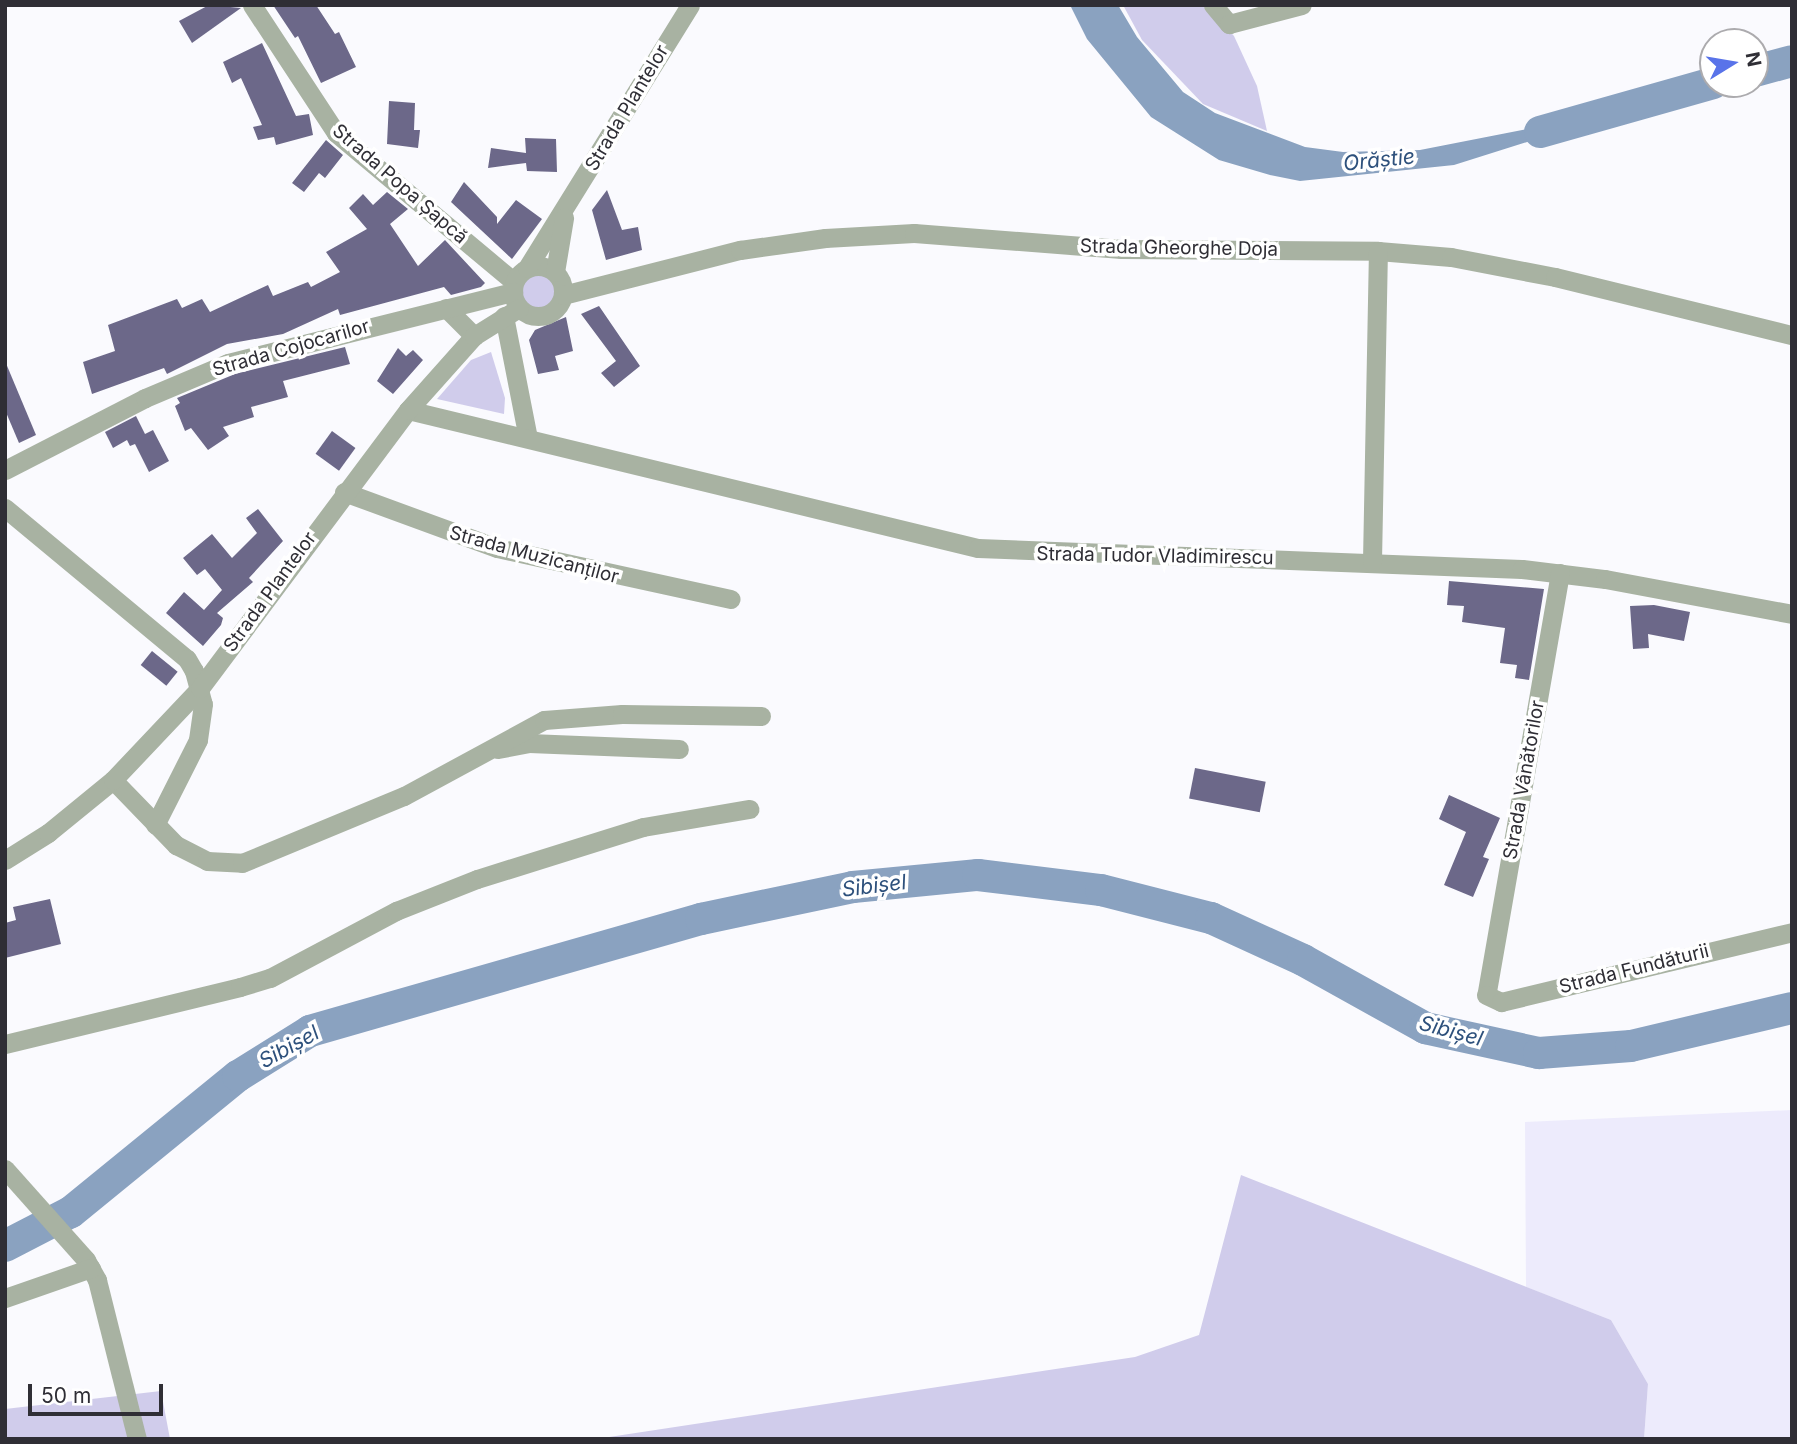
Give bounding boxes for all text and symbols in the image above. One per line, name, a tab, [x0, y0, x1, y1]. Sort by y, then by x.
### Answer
north arrow	[1699, 28, 1769, 98]
street label: Strada Plantelor	[580, 41, 674, 175]
text: N	[1740, 50, 1766, 69]
street label: Strada Popa Șapcă	[328, 119, 472, 249]
water label: Orăștie	[1342, 144, 1416, 176]
street label: Strada Gheorghe Doja	[1080, 235, 1278, 261]
street label: Strada Cojocarilor	[210, 315, 372, 381]
street label: Strada Muzicanților	[447, 521, 621, 589]
street label: Strada Plantelor	[219, 528, 321, 656]
street label: Strada Tudor Vladimirescu	[1036, 543, 1274, 569]
street label: Strada Vânătorilor	[1499, 699, 1549, 861]
water label: Sibișel	[840, 870, 908, 902]
street label: Strada Fundăturii	[1557, 939, 1711, 999]
water label: Sibișel	[1416, 1010, 1486, 1052]
water label: Sibișel	[255, 1020, 323, 1074]
scale bar	[32, 1370, 166, 1414]
text: 50 m	[41, 1383, 91, 1408]

